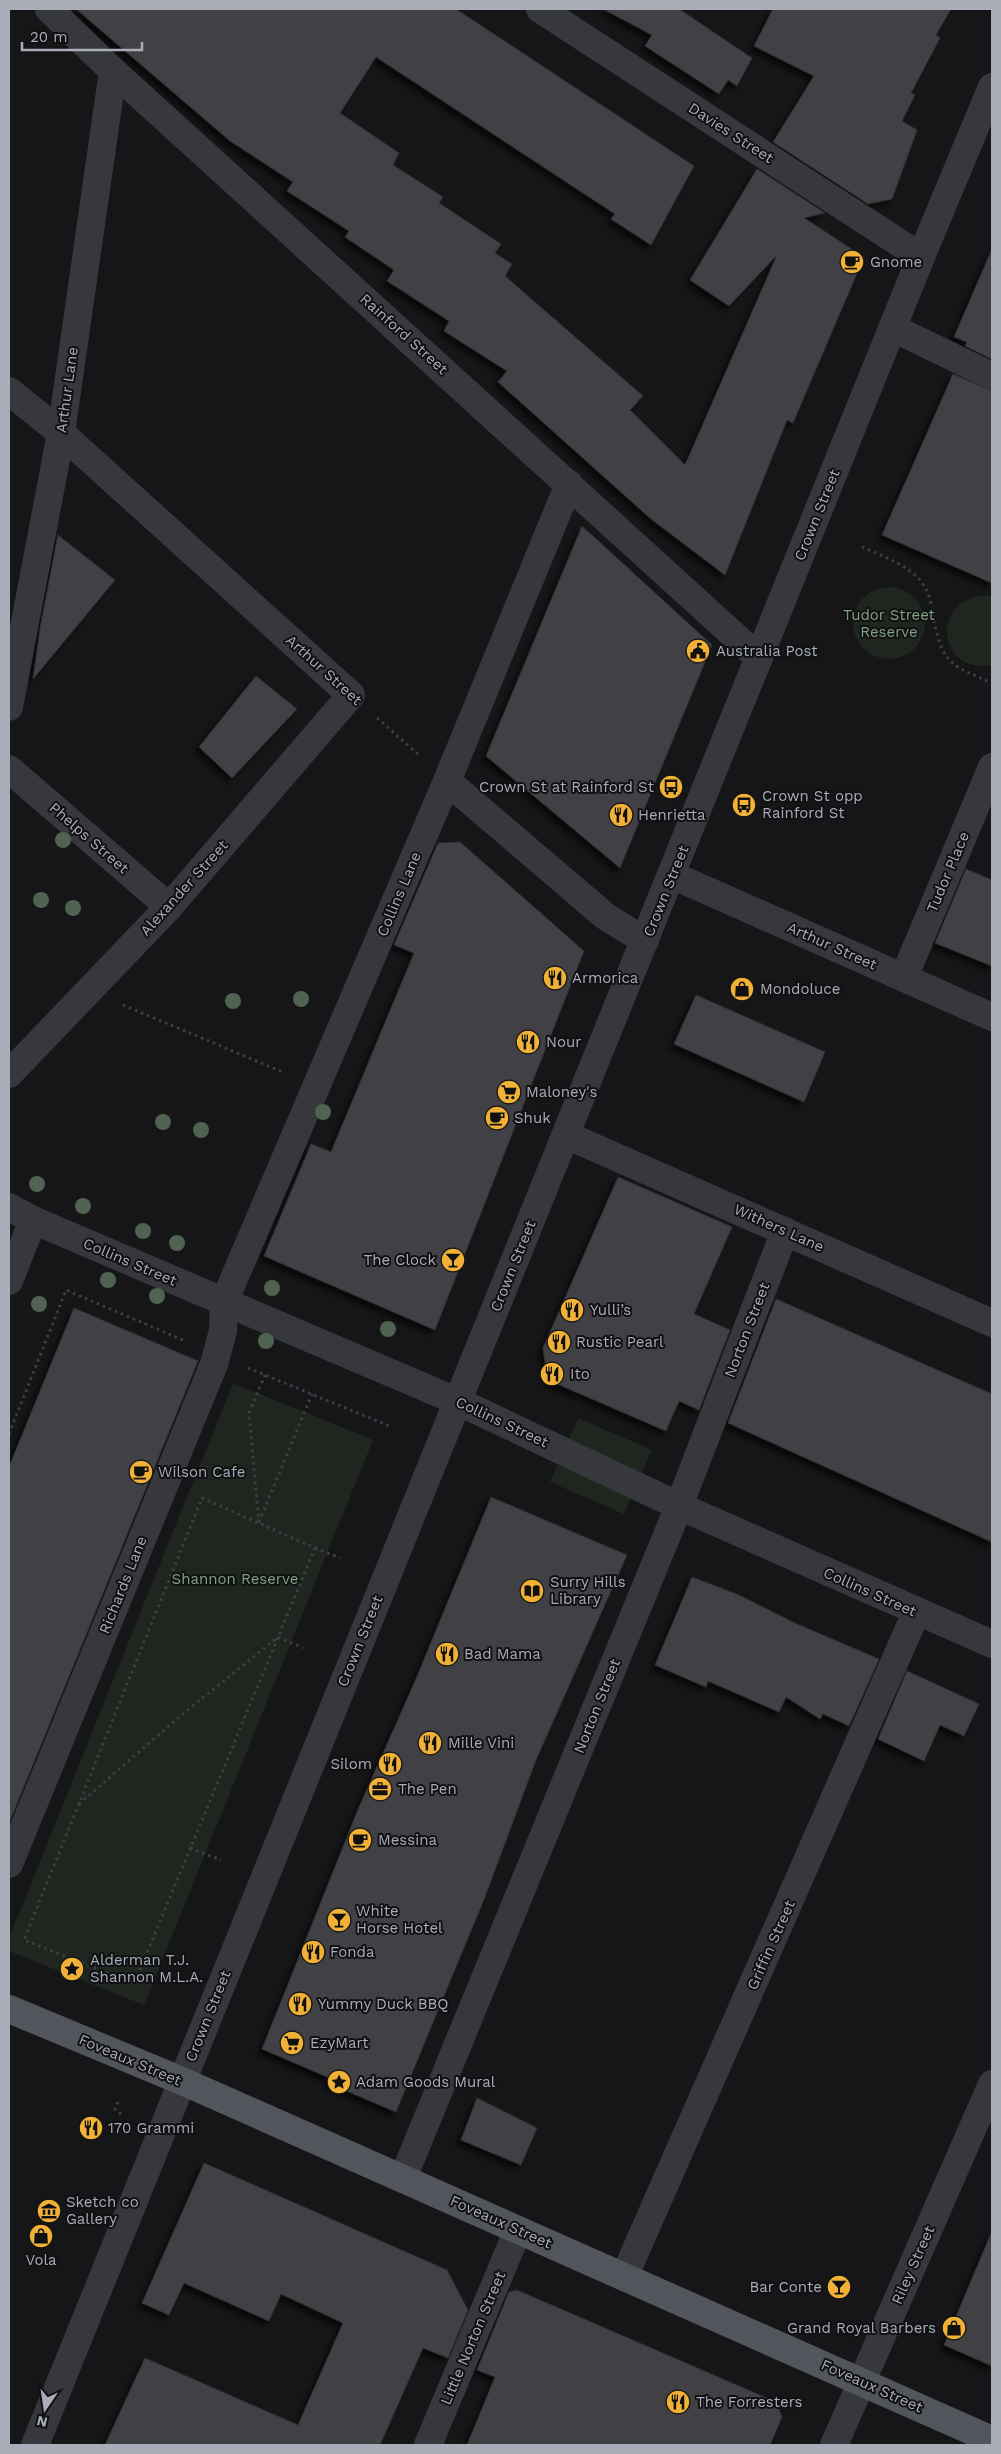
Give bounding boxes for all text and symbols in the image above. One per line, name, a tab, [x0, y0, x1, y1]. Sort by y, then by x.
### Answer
scale bar	[22, 20, 142, 52]
text: 20 m	[30, 28, 68, 46]
street label: Davies Street	[685, 99, 777, 168]
cafe icon: Gnome	[839, 249, 865, 275]
place label: Gnome	[870, 253, 922, 271]
street label: Rainford Street	[356, 290, 452, 379]
street label: Arthur Lane	[52, 346, 82, 434]
street label: Crown Street	[790, 466, 844, 563]
park label: Tudor Street Reserve	[843, 606, 936, 641]
street label: Arthur Street	[282, 631, 366, 709]
public building icon: Australia Post	[685, 638, 711, 664]
place label: Australia Post	[716, 642, 818, 660]
bus stop icon: Crown St at Rainford St	[658, 774, 684, 800]
place label: Crown St at Rainford St	[479, 778, 655, 796]
place label: Crown St opp Rainford St	[762, 787, 863, 822]
bus stop icon: Crown St opp Rainford St	[731, 792, 757, 818]
street label: Phelps Street	[46, 799, 133, 878]
restaurant icon: Henrietta	[608, 802, 634, 828]
place label: Henrietta	[638, 806, 706, 824]
street label: Tudor Place	[923, 829, 973, 915]
street label: Alexander Street	[136, 836, 232, 940]
street label: Crown Street	[639, 842, 693, 939]
street label: Collins Lane	[373, 849, 425, 939]
street label: Arthur Street	[784, 918, 880, 974]
restaurant icon: Armorica	[542, 965, 568, 991]
place label: Armorica	[572, 969, 639, 987]
shop icon: Mondoluce	[729, 976, 755, 1002]
place label: Mondoluce	[760, 980, 840, 998]
restaurant icon: Nour	[515, 1029, 541, 1055]
place label: Nour	[546, 1033, 581, 1051]
supermarket icon: Maloney's	[496, 1079, 522, 1105]
place label: Maloney's	[526, 1083, 597, 1101]
cafe icon: Shuk	[484, 1105, 510, 1131]
place label: Shuk	[514, 1109, 551, 1127]
street label: Withers Lane	[731, 1200, 827, 1256]
street label: Crown Street	[486, 1217, 540, 1314]
street label: Collins Street	[80, 1234, 180, 1290]
bar icon: The Clock	[440, 1247, 466, 1273]
place label: The Clock	[363, 1251, 436, 1269]
street label: Norton Street	[721, 1279, 774, 1380]
restaurant icon: Yulli’s	[559, 1297, 585, 1323]
place label: Yulli’s	[590, 1301, 631, 1319]
restaurant icon: Rustic Pearl	[546, 1329, 572, 1355]
place label: Rustic Pearl	[576, 1333, 664, 1351]
restaurant icon: Ito	[539, 1361, 565, 1387]
place label: Ito	[570, 1365, 590, 1383]
street label: Collins Street	[453, 1393, 552, 1452]
cafe icon: Wilson Cafe	[128, 1459, 154, 1485]
place label: Wilson Cafe	[158, 1463, 245, 1481]
street label: Richards Lane	[95, 1534, 151, 1636]
street label: Collins Street	[821, 1563, 920, 1621]
park label: Shannon Reserve	[172, 1570, 298, 1588]
place label: Surry Hills Library	[550, 1573, 626, 1608]
library icon: Surry Hills Library	[519, 1578, 545, 1604]
street label: Crown Street	[333, 1592, 387, 1689]
restaurant icon: Bad Mama	[434, 1641, 460, 1667]
place label: Bad Mama	[464, 1645, 541, 1663]
street label: Norton Street	[570, 1655, 624, 1756]
restaurant icon: Mille Vini	[417, 1730, 443, 1756]
place label: Mille Vini	[448, 1734, 514, 1752]
restaurant icon: Silom	[377, 1751, 403, 1777]
place label: Silom	[331, 1755, 372, 1773]
office icon: The Pen	[367, 1776, 393, 1802]
place label: The Pen	[398, 1780, 457, 1798]
cafe icon: Messina	[347, 1827, 373, 1853]
place label: Messina	[378, 1831, 437, 1849]
street label: Griffin Street	[743, 1897, 799, 1993]
place label: White Horse Hotel	[356, 1902, 443, 1937]
bar icon: White Horse Hotel	[326, 1907, 352, 1933]
restaurant icon: Fonda	[300, 1939, 326, 1965]
place label: Fonda	[330, 1943, 375, 1961]
place label: Alderman T.J. Shannon M.L.A.	[90, 1951, 203, 1986]
place icon: Alderman T.J. Shannon M.L.A.	[59, 1956, 85, 1982]
street label: Crown Street	[181, 1967, 235, 2064]
restaurant icon: Yummy Duck BBQ	[287, 1991, 313, 2017]
place label: Yummy Duck BBQ	[318, 1995, 448, 2013]
street label: Foveaux Street	[76, 2030, 185, 2090]
supermarket icon: EzyMart	[279, 2030, 305, 2056]
place label: EzyMart	[310, 2034, 369, 2052]
place icon: Adam Goods Mural	[326, 2069, 352, 2095]
place label: Adam Goods Mural	[356, 2073, 496, 2091]
restaurant icon: 170 Grammi	[78, 2115, 104, 2141]
place label: 170 Grammi	[108, 2119, 194, 2137]
street label: Foveaux Street	[447, 2192, 555, 2253]
place label: Sketch co Gallery	[66, 2193, 139, 2228]
museum icon: Sketch co Gallery	[36, 2198, 62, 2224]
street label: Riley Street	[888, 2222, 939, 2307]
shop icon: Vola	[28, 2223, 54, 2249]
place label: Vola	[25, 2251, 57, 2269]
street label: Little Norton Street	[437, 2268, 510, 2407]
bar icon: Bar Conte	[826, 2274, 852, 2300]
place label: Bar Conte	[749, 2278, 822, 2296]
shop icon: Grand Royal Barbers	[941, 2315, 967, 2341]
place label: Grand Royal Barbers	[787, 2319, 936, 2337]
street label: Foveaux Street	[818, 2356, 926, 2417]
north arrow	[20, 2384, 70, 2434]
restaurant icon: The Forresters	[665, 2389, 691, 2415]
place label: The Forresters	[696, 2393, 802, 2411]
text: N	[35, 2413, 49, 2431]

